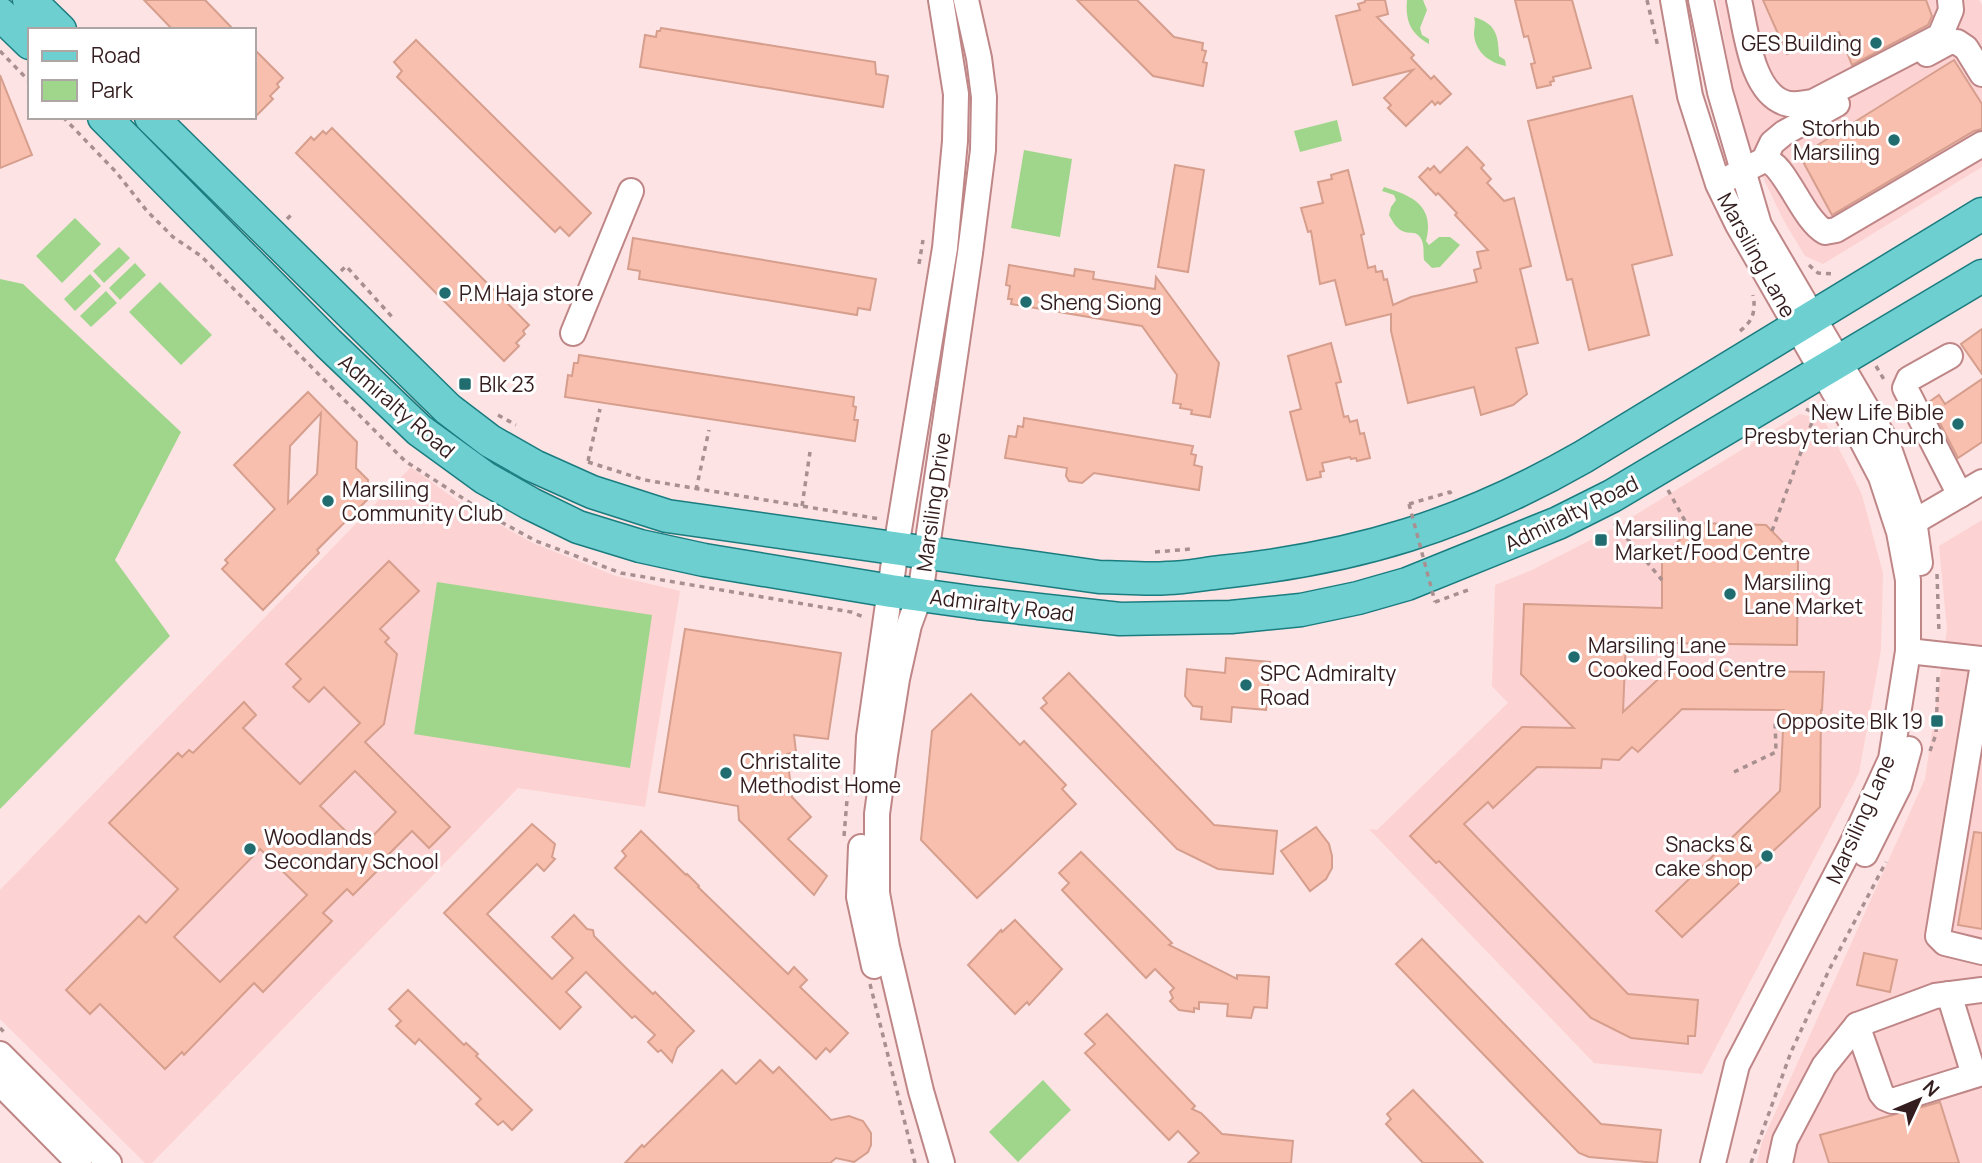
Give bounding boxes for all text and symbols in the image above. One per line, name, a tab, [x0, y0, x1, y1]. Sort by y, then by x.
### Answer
legend	[28, 28, 256, 119]
place label: GES Building	[1741, 29, 1862, 57]
marker: GES Building	[1868, 35, 1884, 51]
text: Road	[91, 41, 141, 69]
text: Park	[91, 76, 133, 104]
place label: Storhub Marsiling	[1793, 114, 1880, 166]
marker: Storhub Marsiling	[1886, 132, 1902, 148]
street label: Marsiling Lane	[1711, 188, 1803, 322]
place label: P.M Haja store	[459, 279, 594, 307]
marker: P.M Haja store	[437, 285, 453, 301]
place label: Sheng Siong	[1040, 288, 1162, 316]
marker: Sheng Siong	[1018, 294, 1034, 310]
street label: Admiralty Road	[333, 348, 461, 464]
place label: Blk 23	[479, 370, 535, 398]
marker: Blk 23	[457, 376, 473, 392]
place label: New Life Bible Presbyterian Church	[1744, 398, 1944, 450]
marker: New Life Bible Presbyterian Church	[1950, 416, 1966, 432]
street label: Marsiling Drive	[909, 431, 957, 573]
street label: Admiralty Road	[1500, 469, 1642, 557]
place label: Marsiling Community Club	[342, 475, 503, 527]
marker: Marsiling Community Club	[320, 493, 336, 509]
place label: Marsiling Lane Market/Food Centre	[1615, 514, 1810, 566]
marker: Marsiling Lane Market/Food Centre	[1593, 532, 1609, 548]
place label: Marsiling Lane Market	[1744, 568, 1863, 620]
street label: Admiralty Road	[928, 582, 1076, 628]
marker: Marsiling Lane Market	[1722, 586, 1738, 602]
place label: Marsiling Lane Cooked Food Centre	[1588, 631, 1786, 683]
marker: Marsiling Lane Cooked Food Centre	[1566, 649, 1582, 665]
place label: SPC Admiralty Road	[1260, 659, 1396, 711]
marker: SPC Admiralty Road	[1238, 677, 1254, 693]
place label: Opposite Blk 19	[1777, 707, 1923, 735]
marker: Opposite Blk 19	[1929, 713, 1945, 729]
place label: Christalite Methodist Home	[740, 747, 901, 799]
street label: Marsiling Lane	[1819, 750, 1901, 888]
marker: Christalite Methodist Home	[718, 765, 734, 781]
place label: Woodlands Secondary School	[264, 823, 439, 875]
place label: Snacks & cake shop	[1655, 830, 1753, 882]
marker: Woodlands Secondary School	[242, 841, 258, 857]
marker: Snacks & cake shop	[1759, 848, 1775, 864]
north arrow	[1884, 1065, 1954, 1135]
text: N	[1917, 1074, 1945, 1102]

